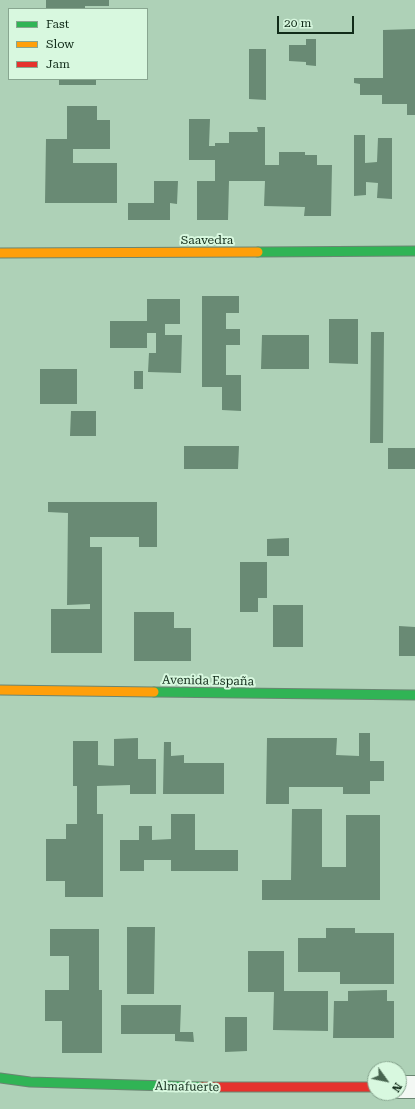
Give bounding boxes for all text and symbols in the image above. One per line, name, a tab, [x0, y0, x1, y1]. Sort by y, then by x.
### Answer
legend	[8, 8, 148, 80]
scale bar	[279, 8, 356, 34]
text: 20 m	[284, 16, 311, 30]
text: Fast	[46, 17, 69, 31]
text: Slow	[46, 37, 74, 51]
text: Jam	[46, 57, 70, 71]
street label: Saavedra	[181, 233, 233, 247]
street label: Avenida España	[162, 673, 254, 689]
north arrow	[367, 1061, 407, 1101]
street label: Almafuerte	[155, 1079, 219, 1095]
text: N	[389, 1080, 404, 1094]

